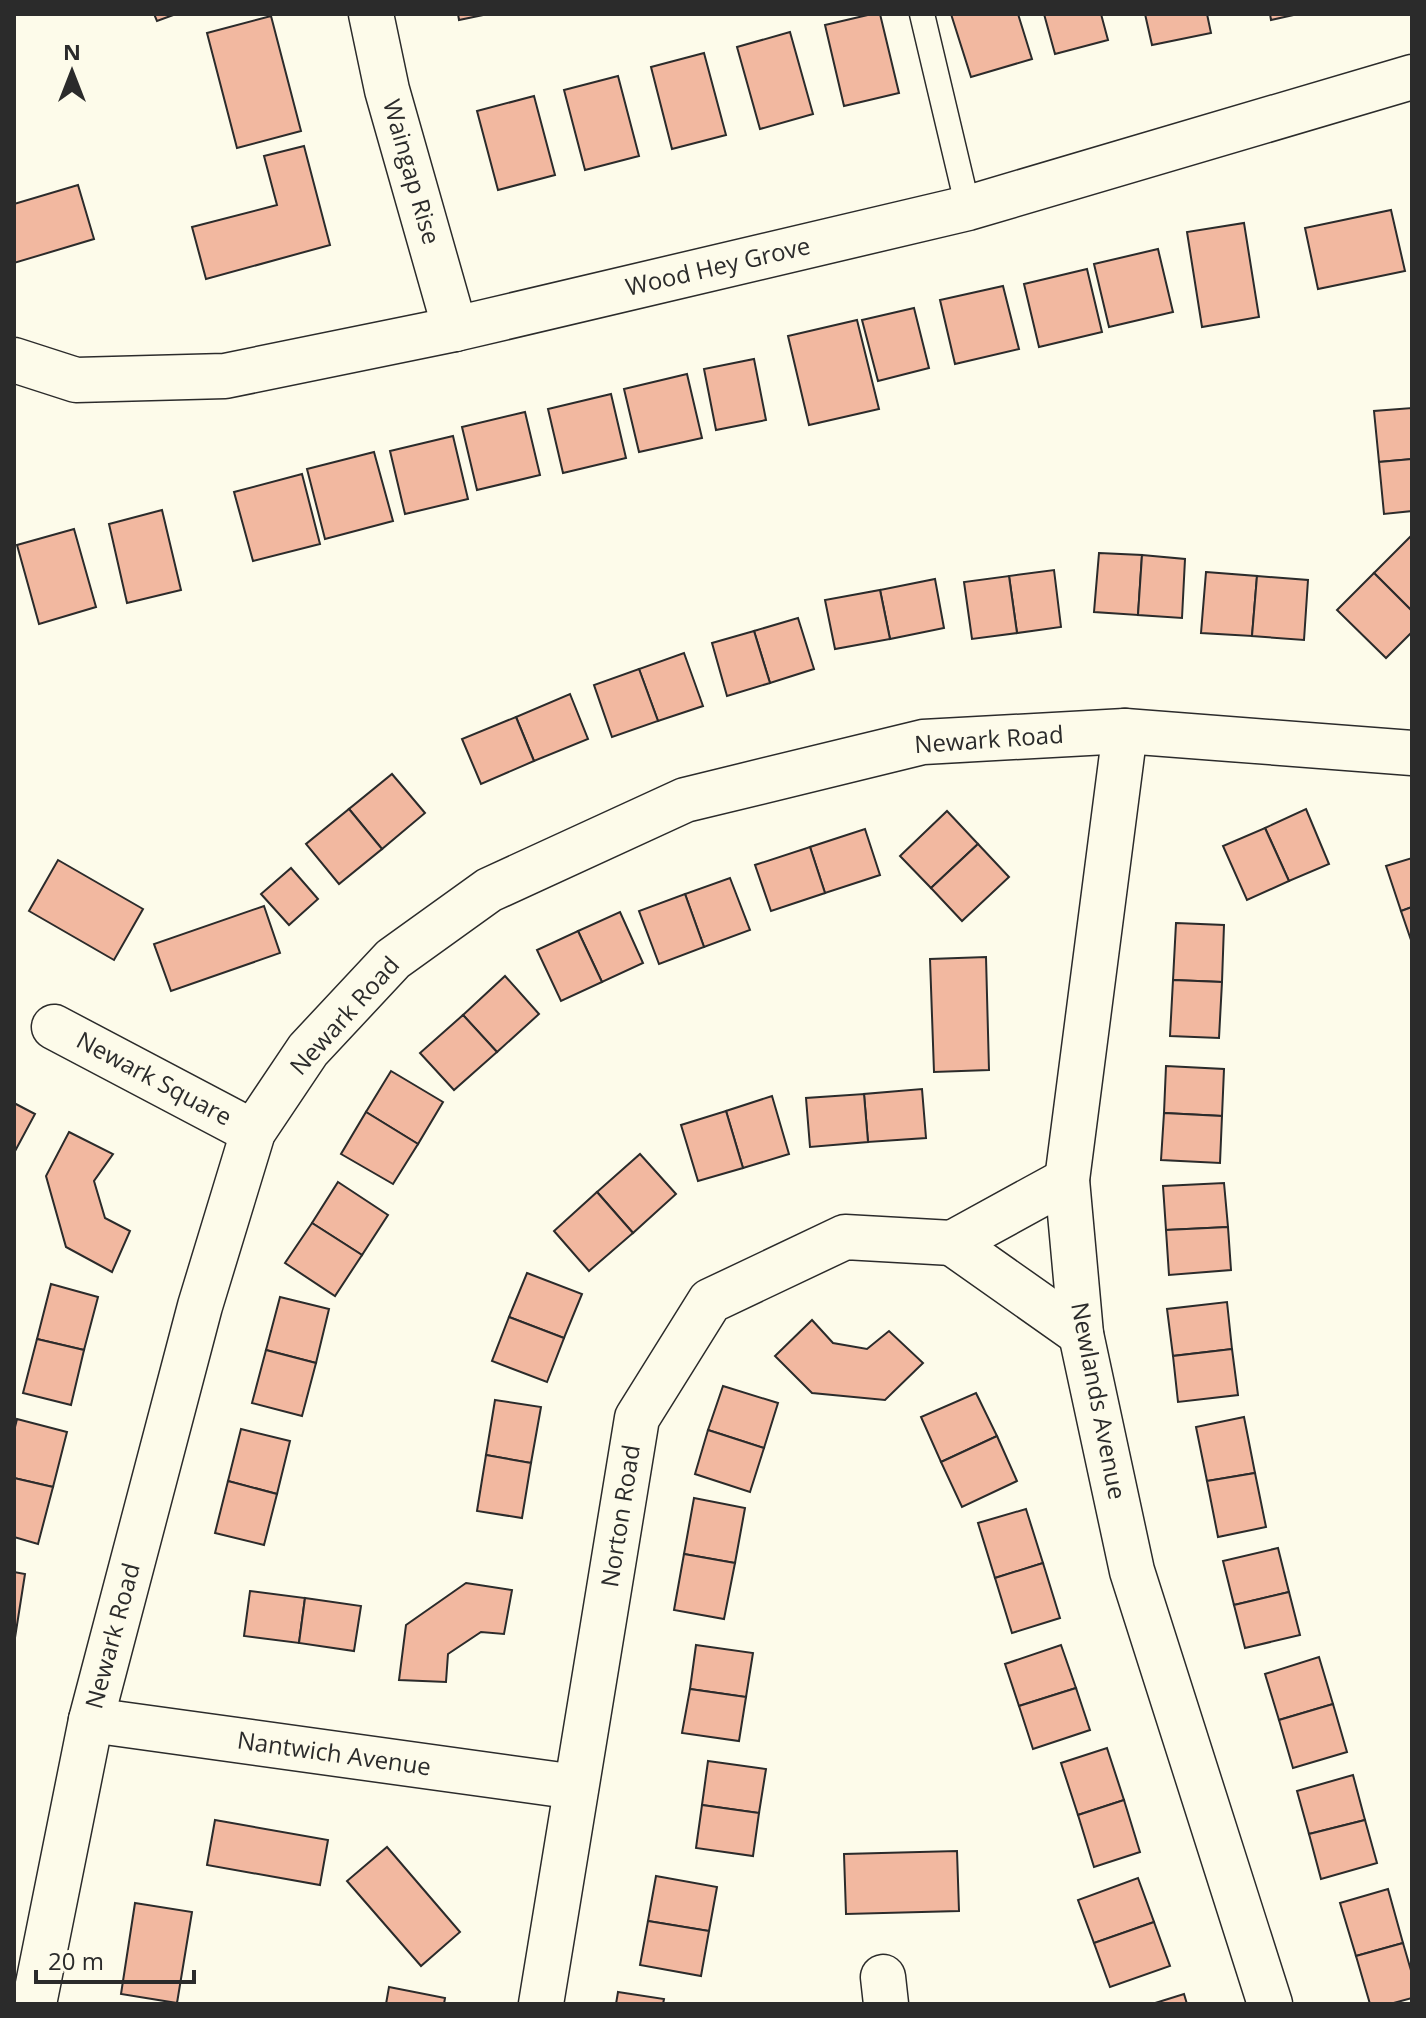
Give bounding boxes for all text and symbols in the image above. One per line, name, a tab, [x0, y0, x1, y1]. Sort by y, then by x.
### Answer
north arrow	[32, 32, 112, 112]
text: N	[63, 36, 81, 66]
street label: Waingap Rise	[376, 95, 449, 248]
street label: Wood Hey Grove	[622, 228, 813, 303]
street label: Newark Road	[913, 717, 1065, 760]
street label: Newark Road	[282, 948, 406, 1082]
street label: Newark Square	[71, 1023, 238, 1132]
street label: Newlands Avenue	[1064, 1299, 1135, 1502]
street label: Norton Road	[592, 1442, 647, 1589]
street label: Newark Road	[76, 1559, 147, 1712]
street label: Nantwich Avenue	[235, 1723, 433, 1782]
scale bar	[36, 1934, 194, 1984]
text: 20 m	[48, 1944, 104, 1977]

